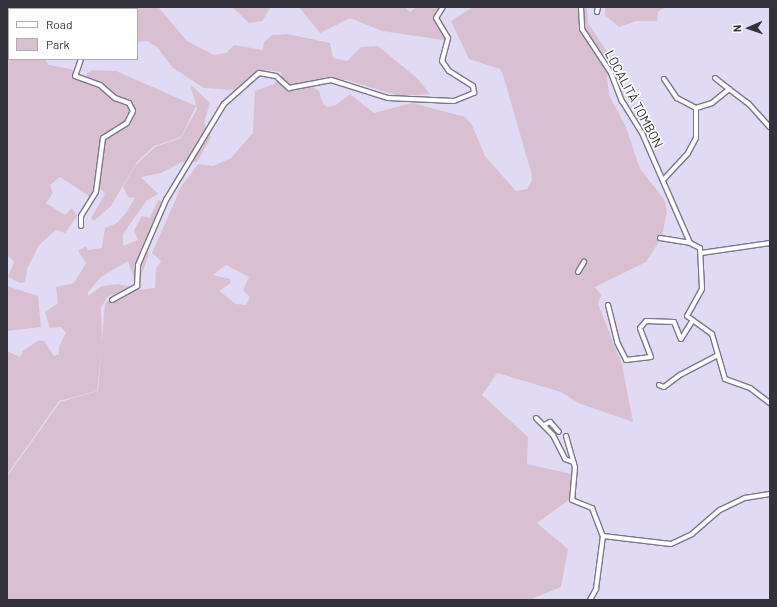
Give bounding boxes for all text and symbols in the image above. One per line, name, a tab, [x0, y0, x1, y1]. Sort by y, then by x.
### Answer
legend	[8, 8, 138, 60]
north arrow	[729, 8, 769, 48]
text: Road	[46, 17, 73, 31]
text: N	[730, 25, 743, 32]
text: Park	[46, 37, 70, 51]
street label: LOCALITÀ TOMBON	[602, 48, 666, 150]

